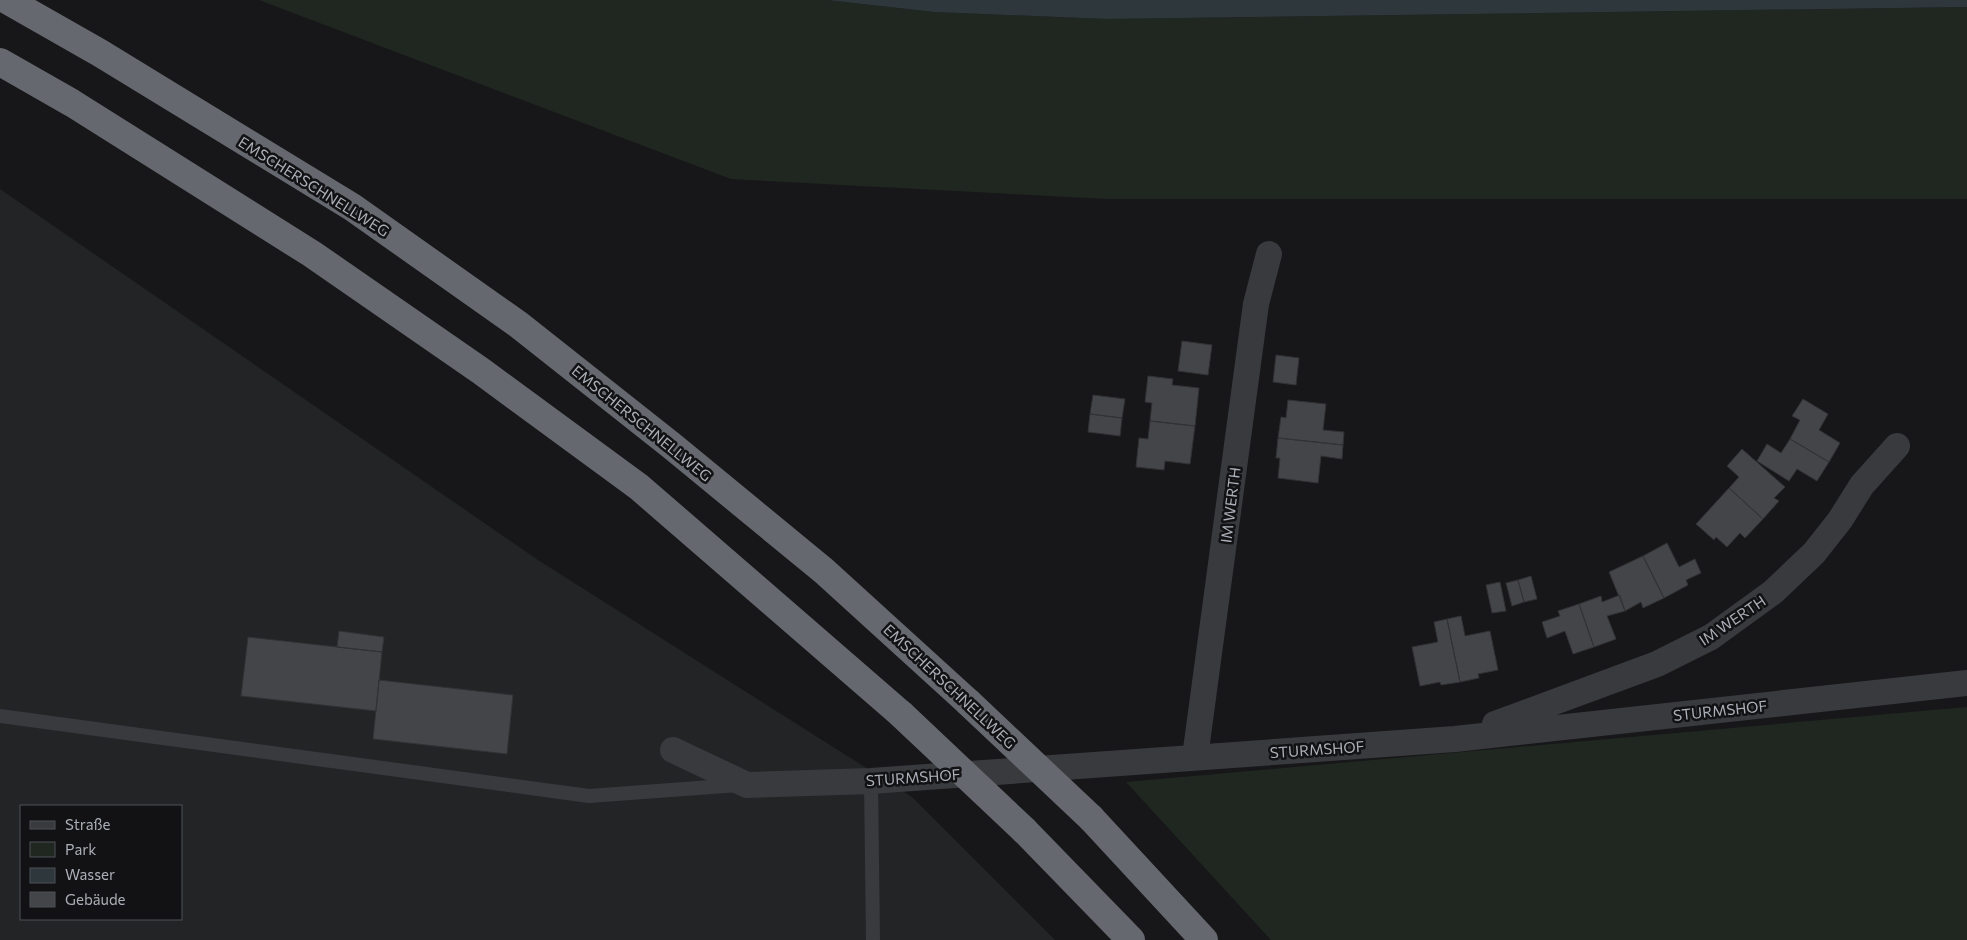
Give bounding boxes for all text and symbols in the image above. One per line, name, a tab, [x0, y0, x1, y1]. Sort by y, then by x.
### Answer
street label: EMSCHERSCHNELLWEG	[235, 132, 393, 240]
street label: EMSCHERSCHNELLWEG	[569, 361, 715, 485]
street label: IM WERTH	[1216, 466, 1244, 544]
street label: IM WERTH	[1695, 591, 1769, 649]
street label: EMSCHERSCHNELLWEG	[880, 620, 1020, 752]
street label: STURMSHOF	[1672, 696, 1768, 724]
street label: STURMSHOF	[1269, 737, 1365, 761]
street label: STURMSHOF	[865, 765, 961, 789]
legend	[20, 805, 182, 920]
text: Straße	[65, 815, 111, 833]
text: Park	[65, 840, 96, 858]
text: Wasser	[65, 865, 115, 883]
text: Gebäude	[65, 890, 126, 908]

